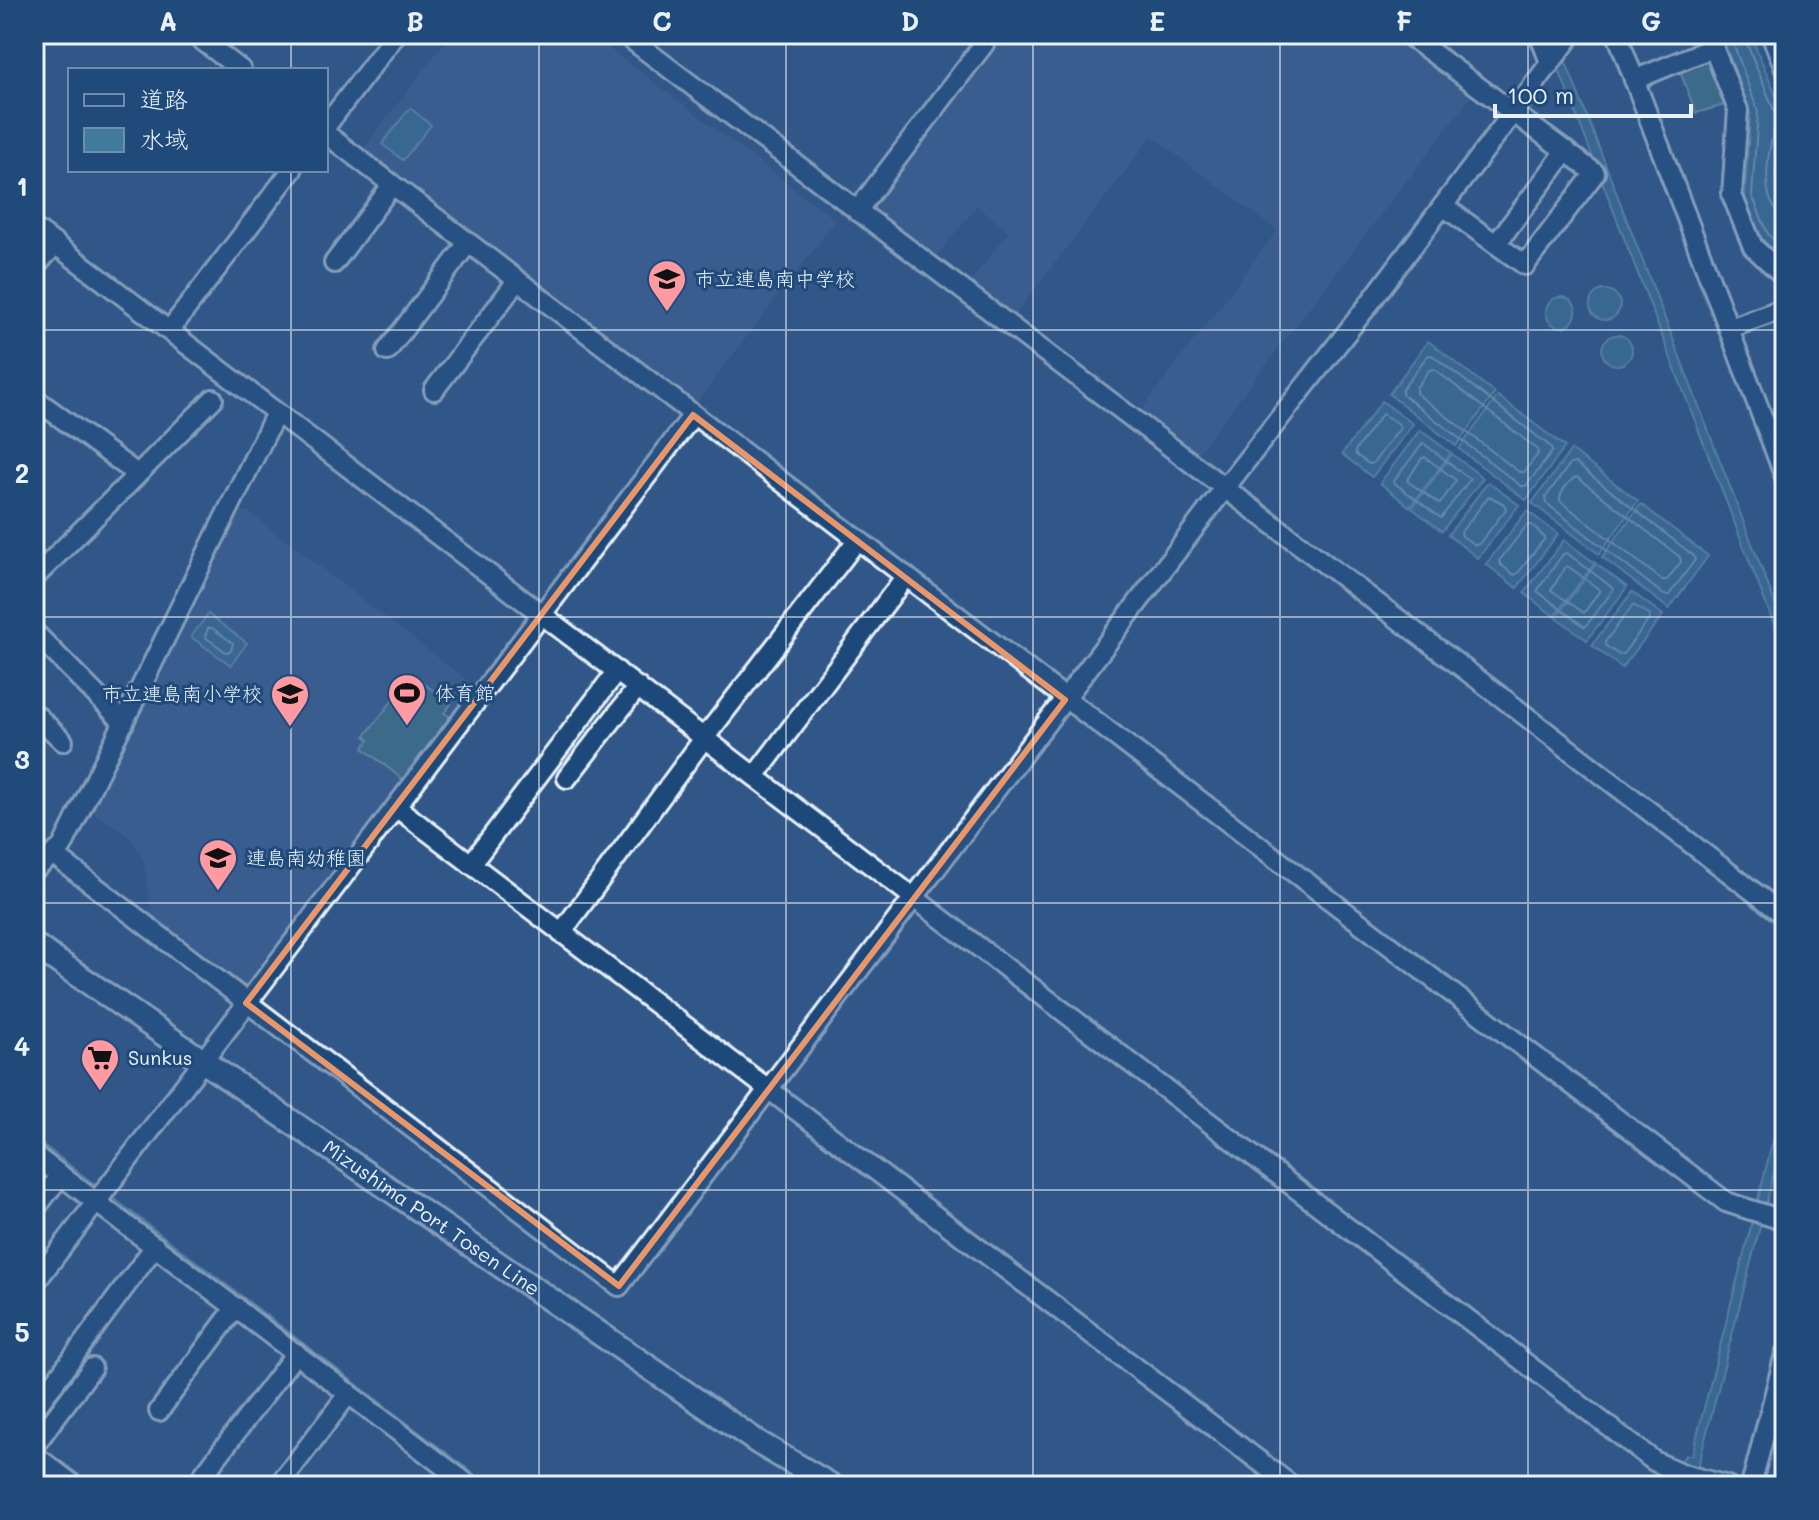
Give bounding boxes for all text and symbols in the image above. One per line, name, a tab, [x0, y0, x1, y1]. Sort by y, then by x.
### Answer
text: A	[159, 4, 177, 38]
text: B	[406, 4, 424, 38]
text: C	[652, 4, 672, 38]
text: D	[901, 4, 919, 38]
text: E	[1149, 4, 1165, 38]
text: F	[1396, 4, 1412, 38]
text: G	[1641, 4, 1661, 38]
legend	[68, 68, 328, 172]
scale bar	[1495, 68, 1691, 118]
text: 100 m	[1507, 79, 1574, 110]
text: 道路	[140, 83, 188, 114]
text: 水域	[140, 123, 188, 154]
text: 1	[16, 169, 28, 203]
school or university icon: 市立連島南中学校	[646, 258, 688, 313]
place label: 市立連島南中学校	[695, 265, 855, 291]
text: 2	[15, 456, 29, 490]
sports icon: 体育館	[386, 672, 428, 727]
school or university icon: 市立連島南小学校	[269, 673, 311, 728]
place label: 体育館	[435, 679, 495, 705]
place label: 市立連島南小学校	[102, 680, 262, 706]
text: 3	[14, 742, 30, 776]
school or university icon: 連島南幼稚園	[197, 837, 239, 892]
place label: 連島南幼稚園	[246, 844, 366, 870]
text: 4	[14, 1029, 30, 1063]
supermarket icon: Sunkus	[79, 1037, 121, 1092]
place label: Sunkus	[128, 1044, 193, 1070]
street label: Mizushima Port Tosen Line	[318, 1133, 546, 1301]
text: 5	[14, 1315, 30, 1349]

